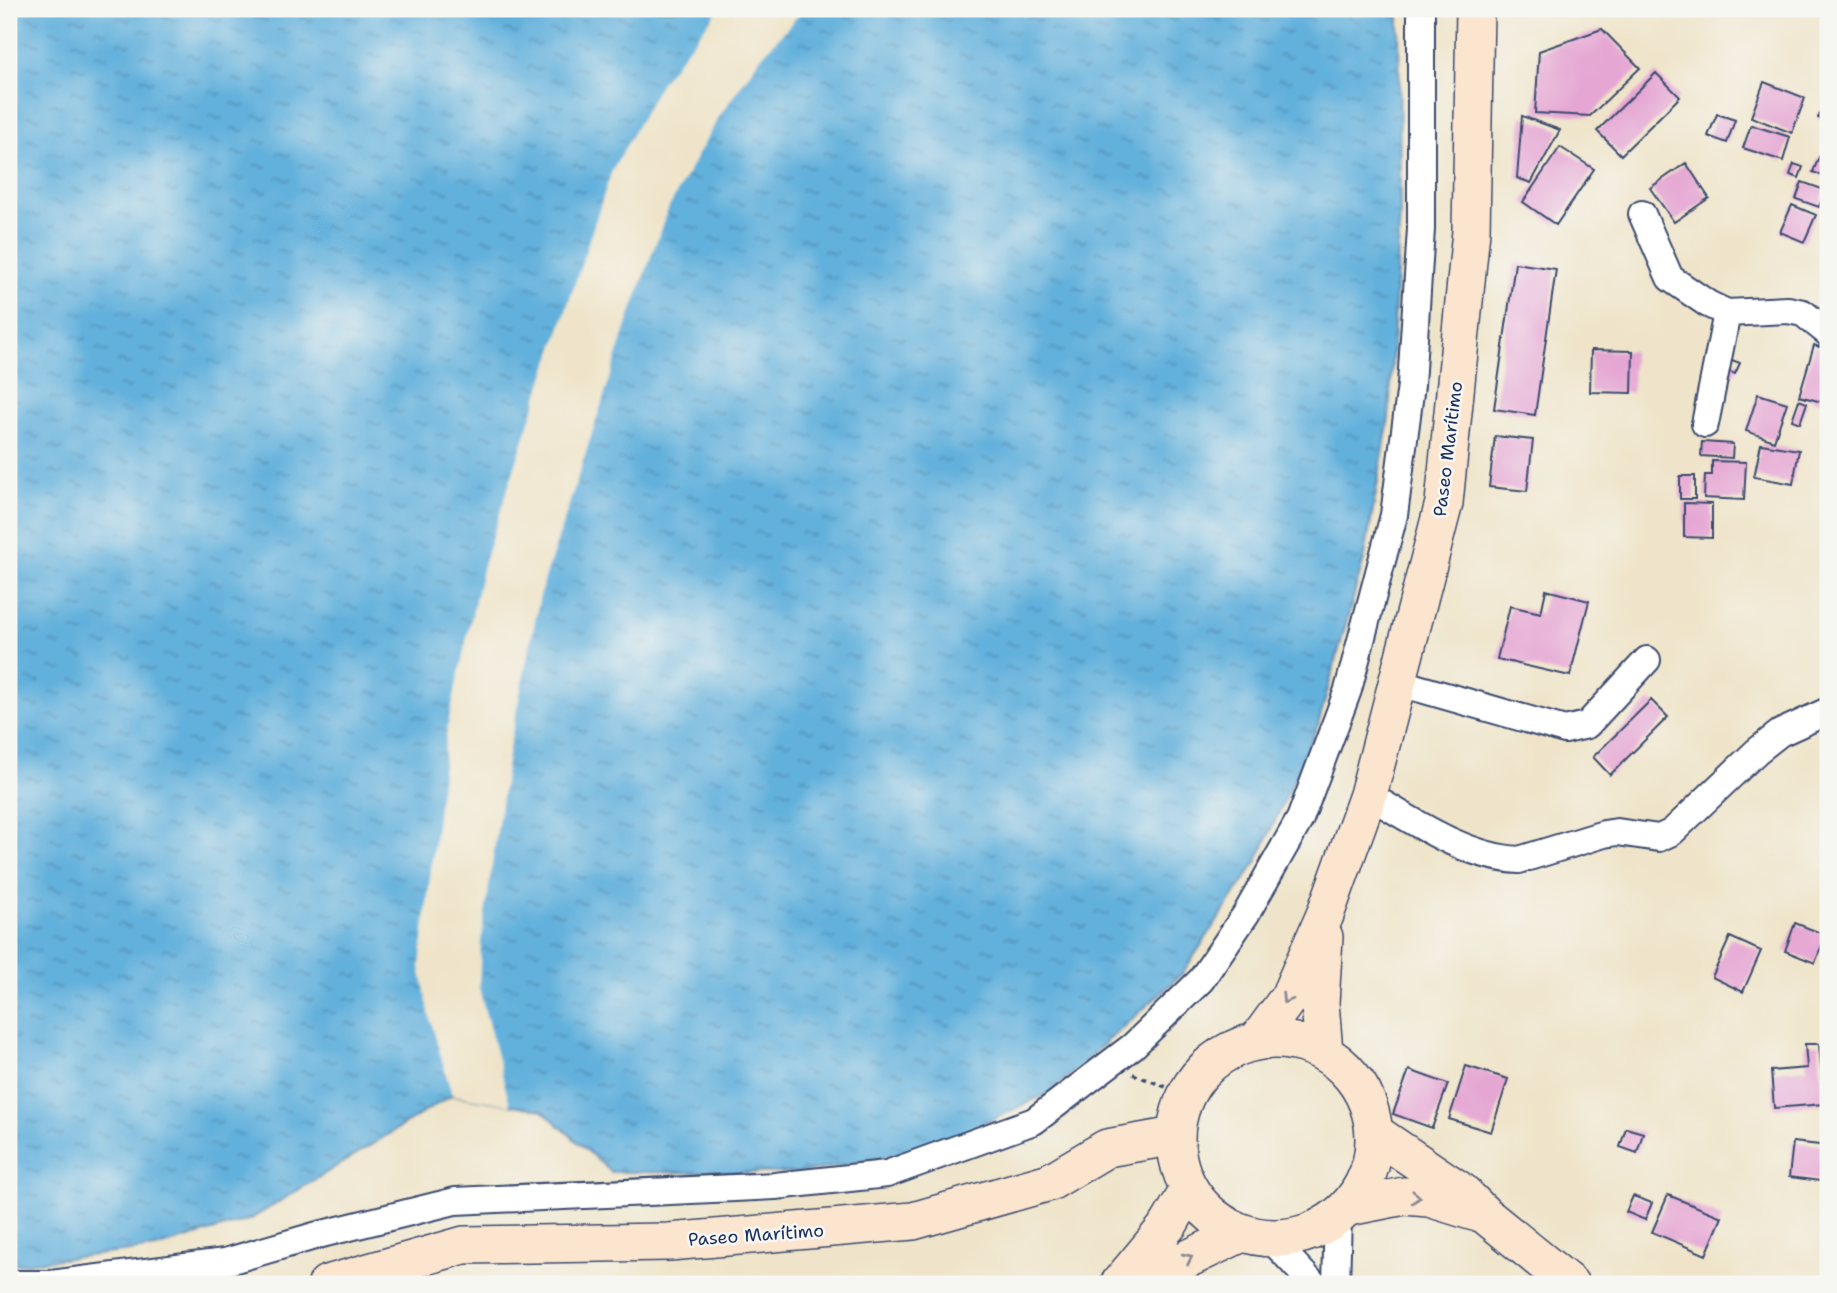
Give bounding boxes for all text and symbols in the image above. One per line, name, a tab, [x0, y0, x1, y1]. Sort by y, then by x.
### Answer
street label: Paseo Marítimo	[1428, 380, 1468, 518]
one-way arrow	[1282, 991, 1295, 1004]
one-way arrow	[1410, 1189, 1421, 1204]
street label: Paseo Marítimo	[687, 1218, 825, 1252]
one-way arrow	[1181, 1252, 1193, 1266]

